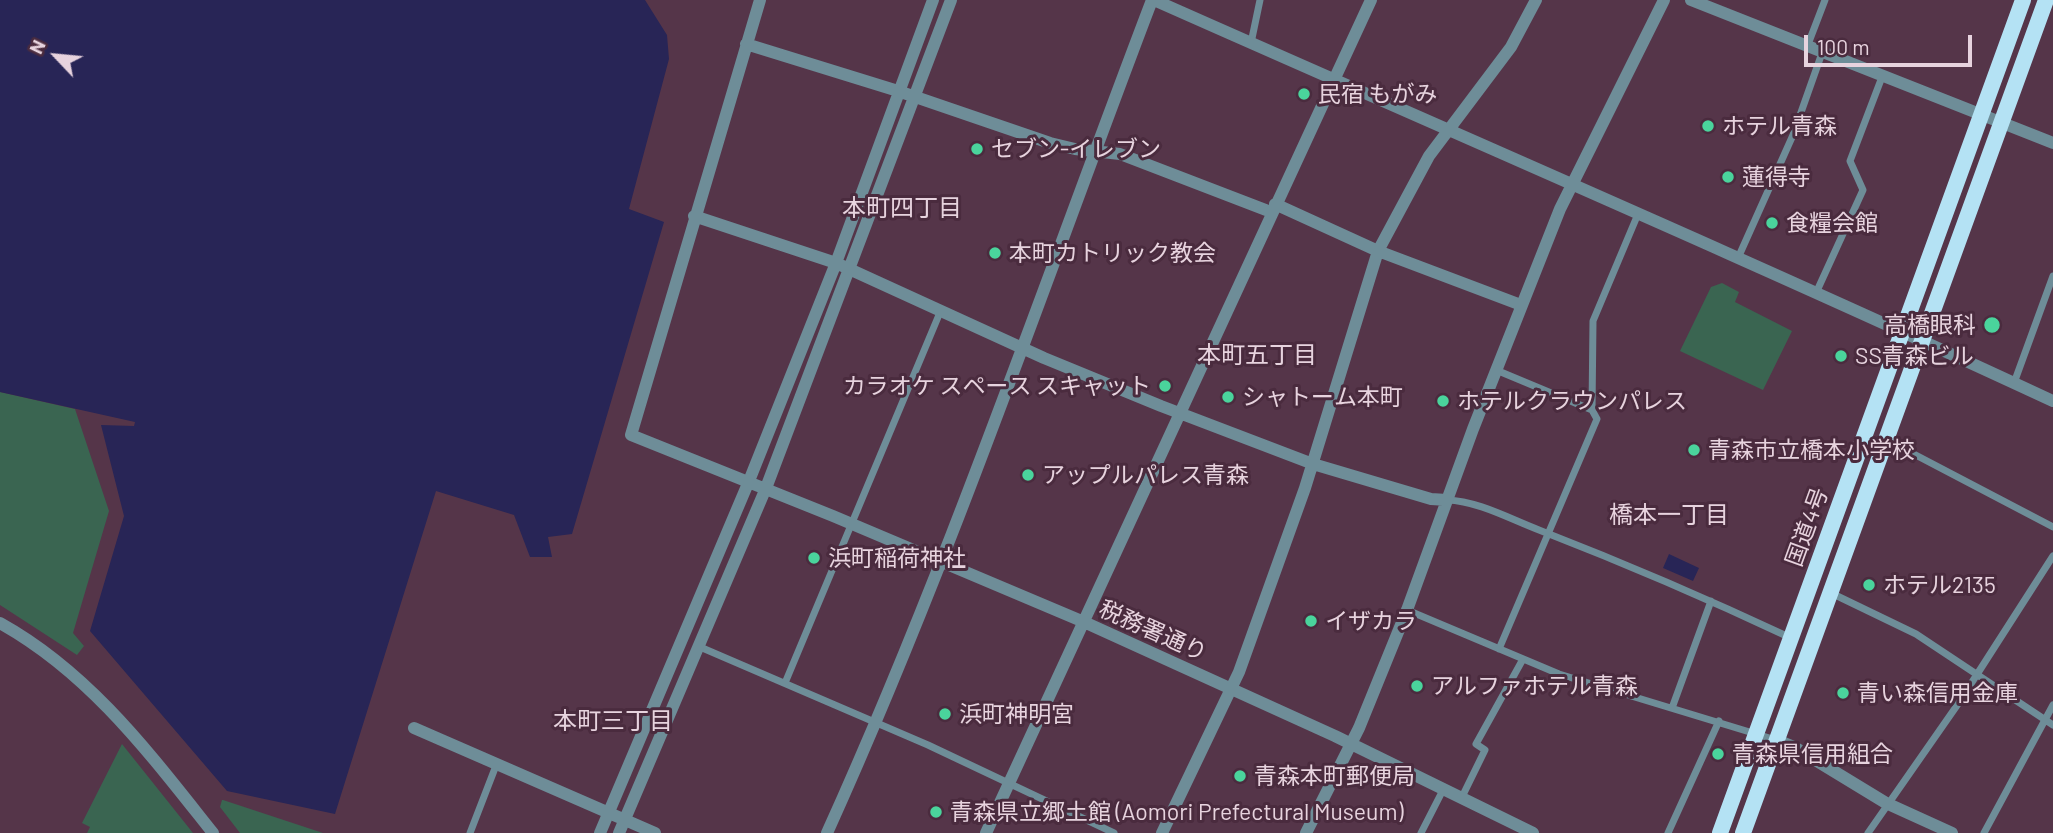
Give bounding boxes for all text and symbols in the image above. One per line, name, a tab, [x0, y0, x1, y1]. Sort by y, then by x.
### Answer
north arrow	[21, 21, 91, 91]
scale bar	[1808, 21, 1976, 65]
text: 100 m	[1817, 34, 1870, 59]
text: N	[24, 36, 50, 57]
place label: 民宿 もがみ	[1318, 80, 1438, 108]
marker: 民宿 もがみ	[1296, 86, 1312, 102]
place label: ホテル青森	[1722, 112, 1837, 140]
marker: ホテル青森	[1700, 118, 1716, 134]
place label: セブン-イレブン	[991, 135, 1161, 163]
marker: セブン-イレブン	[969, 141, 985, 157]
place label: 蓮得寺	[1742, 163, 1811, 191]
marker: 蓮得寺	[1720, 169, 1736, 185]
district label: 本町四丁目	[842, 194, 962, 222]
place label: 食糧会館	[1786, 209, 1878, 237]
marker: 食糧会館	[1764, 215, 1780, 231]
place label: 本町カトリック教会	[1009, 239, 1216, 267]
marker: 本町カトリック教会	[987, 245, 1003, 261]
place label: 高橋眼科	[1884, 311, 1976, 339]
marker: 高橋眼科	[1982, 315, 2002, 335]
district label: 本町五丁目	[1197, 341, 1317, 369]
place label: SS青森ビル	[1855, 342, 1974, 370]
marker: SS青森ビル	[1833, 348, 1849, 364]
place label: カラオケ スペース スキャット	[843, 372, 1151, 400]
marker: カラオケ スペース スキャット	[1157, 378, 1173, 394]
place label: シャトーム本町	[1242, 383, 1403, 411]
place label: ホテルクラウンパレス	[1457, 387, 1687, 415]
marker: シャトーム本町	[1220, 389, 1236, 405]
marker: ホテルクラウンパレス	[1435, 393, 1451, 409]
place label: 青森市立橋本小学校	[1708, 436, 1915, 464]
marker: 青森市立橋本小学校	[1686, 442, 1702, 458]
place label: アップルパレス青森	[1042, 461, 1249, 489]
marker: アップルパレス青森	[1020, 467, 1036, 483]
street label: 国道4号	[1780, 484, 1834, 570]
district label: 橋本一丁目	[1609, 501, 1729, 529]
place label: 浜町稲荷神社	[828, 544, 966, 572]
marker: 浜町稲荷神社	[806, 550, 822, 566]
place label: ホテル2135	[1883, 571, 1996, 599]
marker: ホテル2135	[1861, 577, 1877, 593]
street label: 税務署通り	[1095, 595, 1211, 667]
place label: イザカラ	[1325, 607, 1417, 635]
marker: イザカラ	[1303, 613, 1319, 629]
place label: アルファホテル青森	[1431, 672, 1638, 700]
marker: アルファホテル青森	[1409, 678, 1425, 694]
place label: 青い森信用金庫	[1857, 679, 2018, 707]
marker: 青い森信用金庫	[1835, 685, 1851, 701]
place label: 浜町神明宮	[959, 700, 1074, 728]
marker: 浜町神明宮	[937, 706, 953, 722]
district label: 本町三丁目	[553, 707, 673, 735]
place label: 青森県信用組合	[1732, 740, 1893, 768]
marker: 青森県信用組合	[1710, 746, 1726, 762]
place label: 青森本町郵便局	[1254, 762, 1415, 790]
marker: 青森本町郵便局	[1232, 768, 1248, 784]
place label: 青森県立郷土館 (Aomori Prefectural Museum)	[950, 798, 1403, 826]
marker: 青森県立郷土館 (Aomori Prefectural Museum)	[928, 804, 944, 820]

